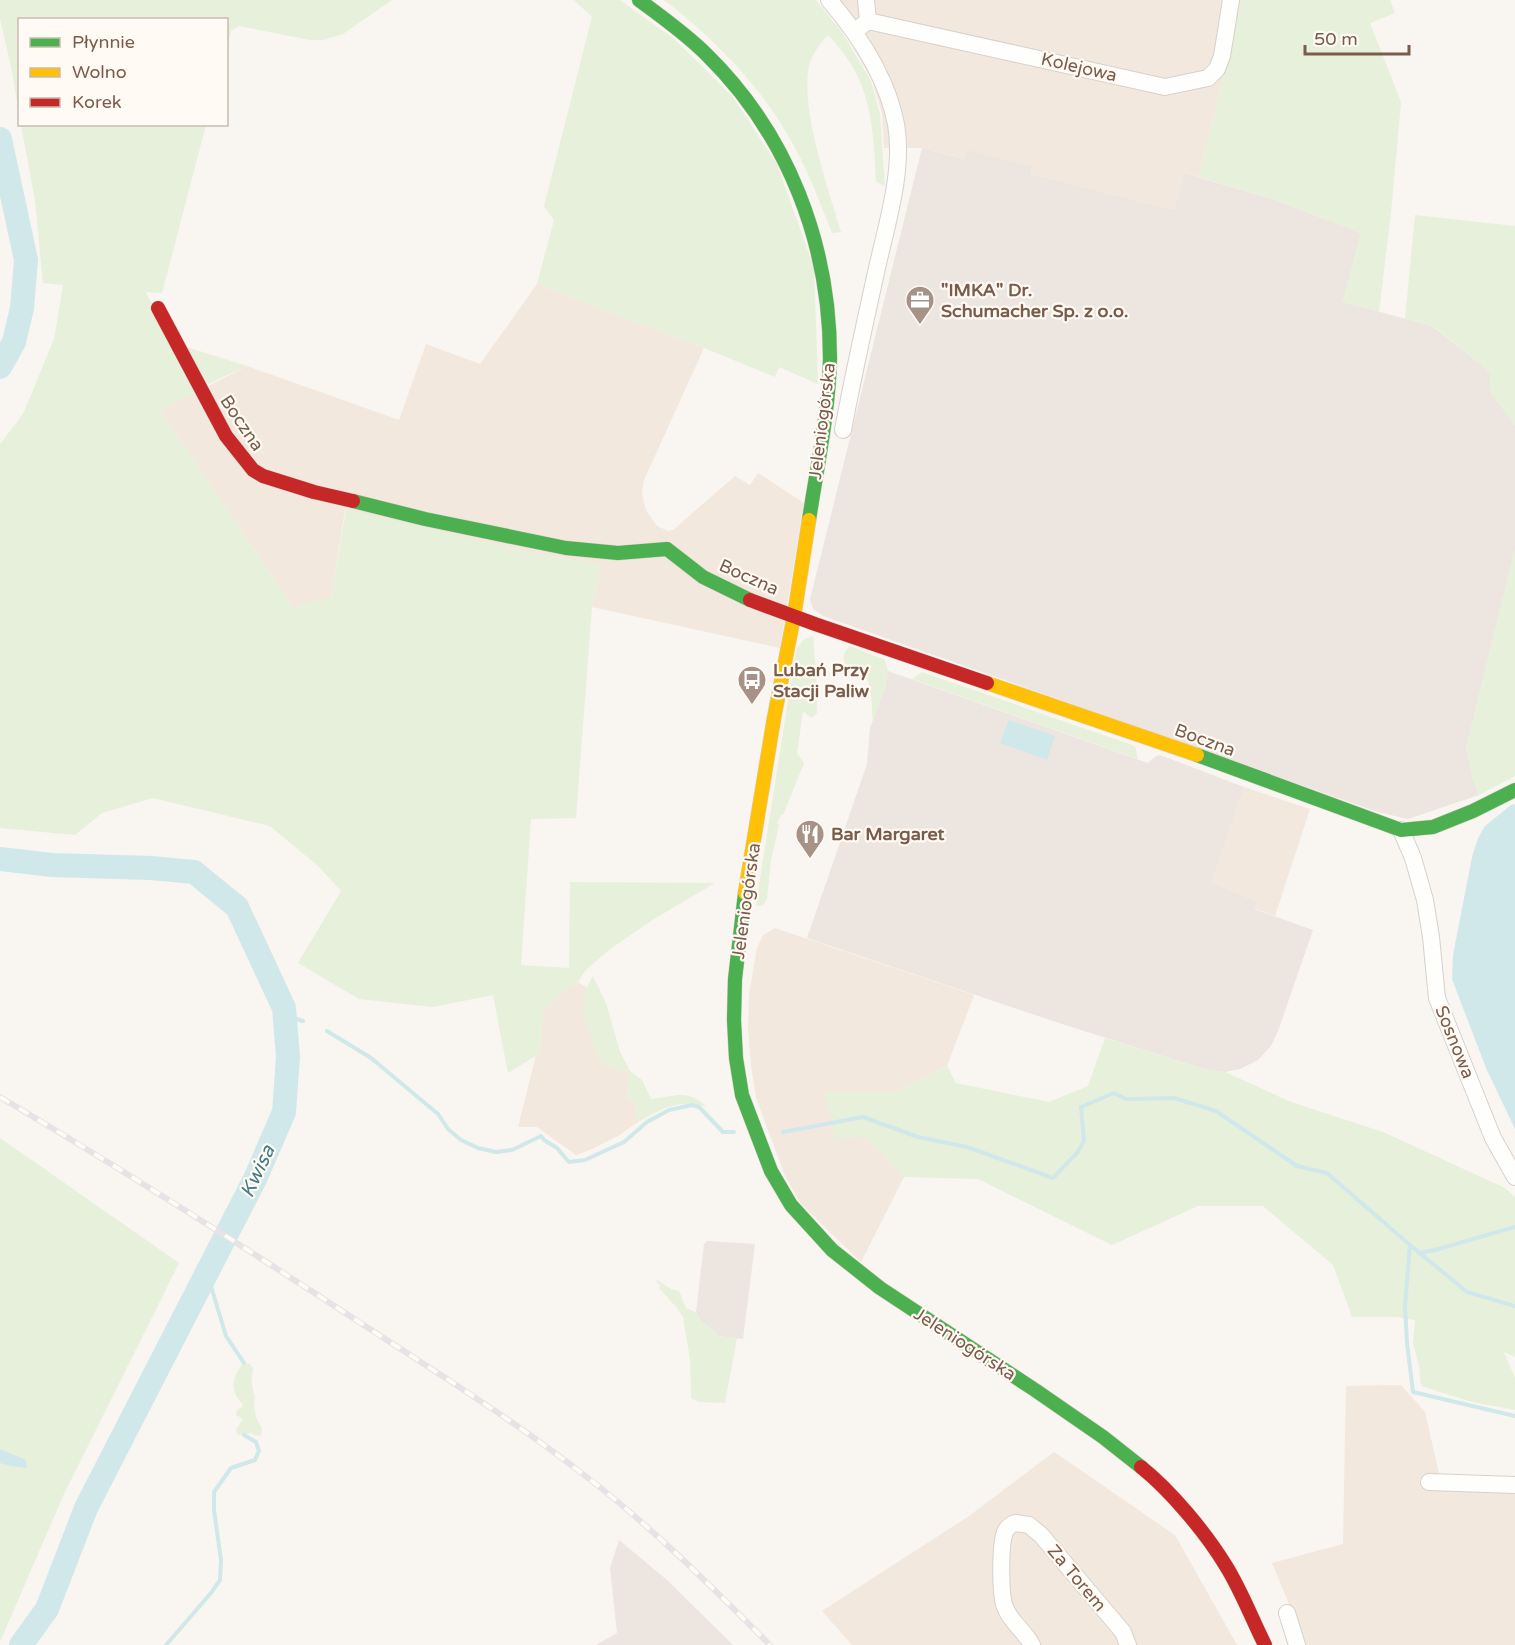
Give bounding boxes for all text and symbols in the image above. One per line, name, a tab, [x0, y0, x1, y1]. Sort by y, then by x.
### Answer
legend	[18, 18, 228, 126]
scale bar	[1305, 18, 1408, 56]
text: 50 m	[1314, 28, 1358, 50]
text: Płynnie	[72, 31, 135, 53]
street label: Kolejowa	[1039, 48, 1119, 86]
text: Wolno	[72, 61, 127, 83]
text: Korek	[72, 91, 122, 113]
place label: "IMKA" Dr. Schumacher Sp. z o.o.	[941, 279, 1128, 322]
office icon: "IMKA" Dr. Schumacher Sp. z o.o.	[904, 284, 936, 326]
street label: Jeleniogórska	[804, 361, 840, 481]
street label: Boczna	[215, 391, 269, 455]
street label: Boczna	[716, 554, 782, 600]
place label: Lubań Przy Stacji Paliw	[773, 659, 870, 702]
bus stop icon: Lubań Przy Stacji Paliw	[736, 664, 768, 706]
street label: Boczna	[1172, 719, 1238, 761]
restaurant icon: Bar Margaret	[794, 818, 826, 860]
place label: Bar Margaret	[831, 823, 945, 845]
street label: Jeleniogórska	[727, 841, 765, 961]
street label: Sosnowa	[1430, 1002, 1480, 1082]
water label: Kwisa	[235, 1141, 281, 1201]
street label: Jeleniogórska	[910, 1303, 1020, 1385]
street label: Za Torem	[1043, 1540, 1111, 1616]

